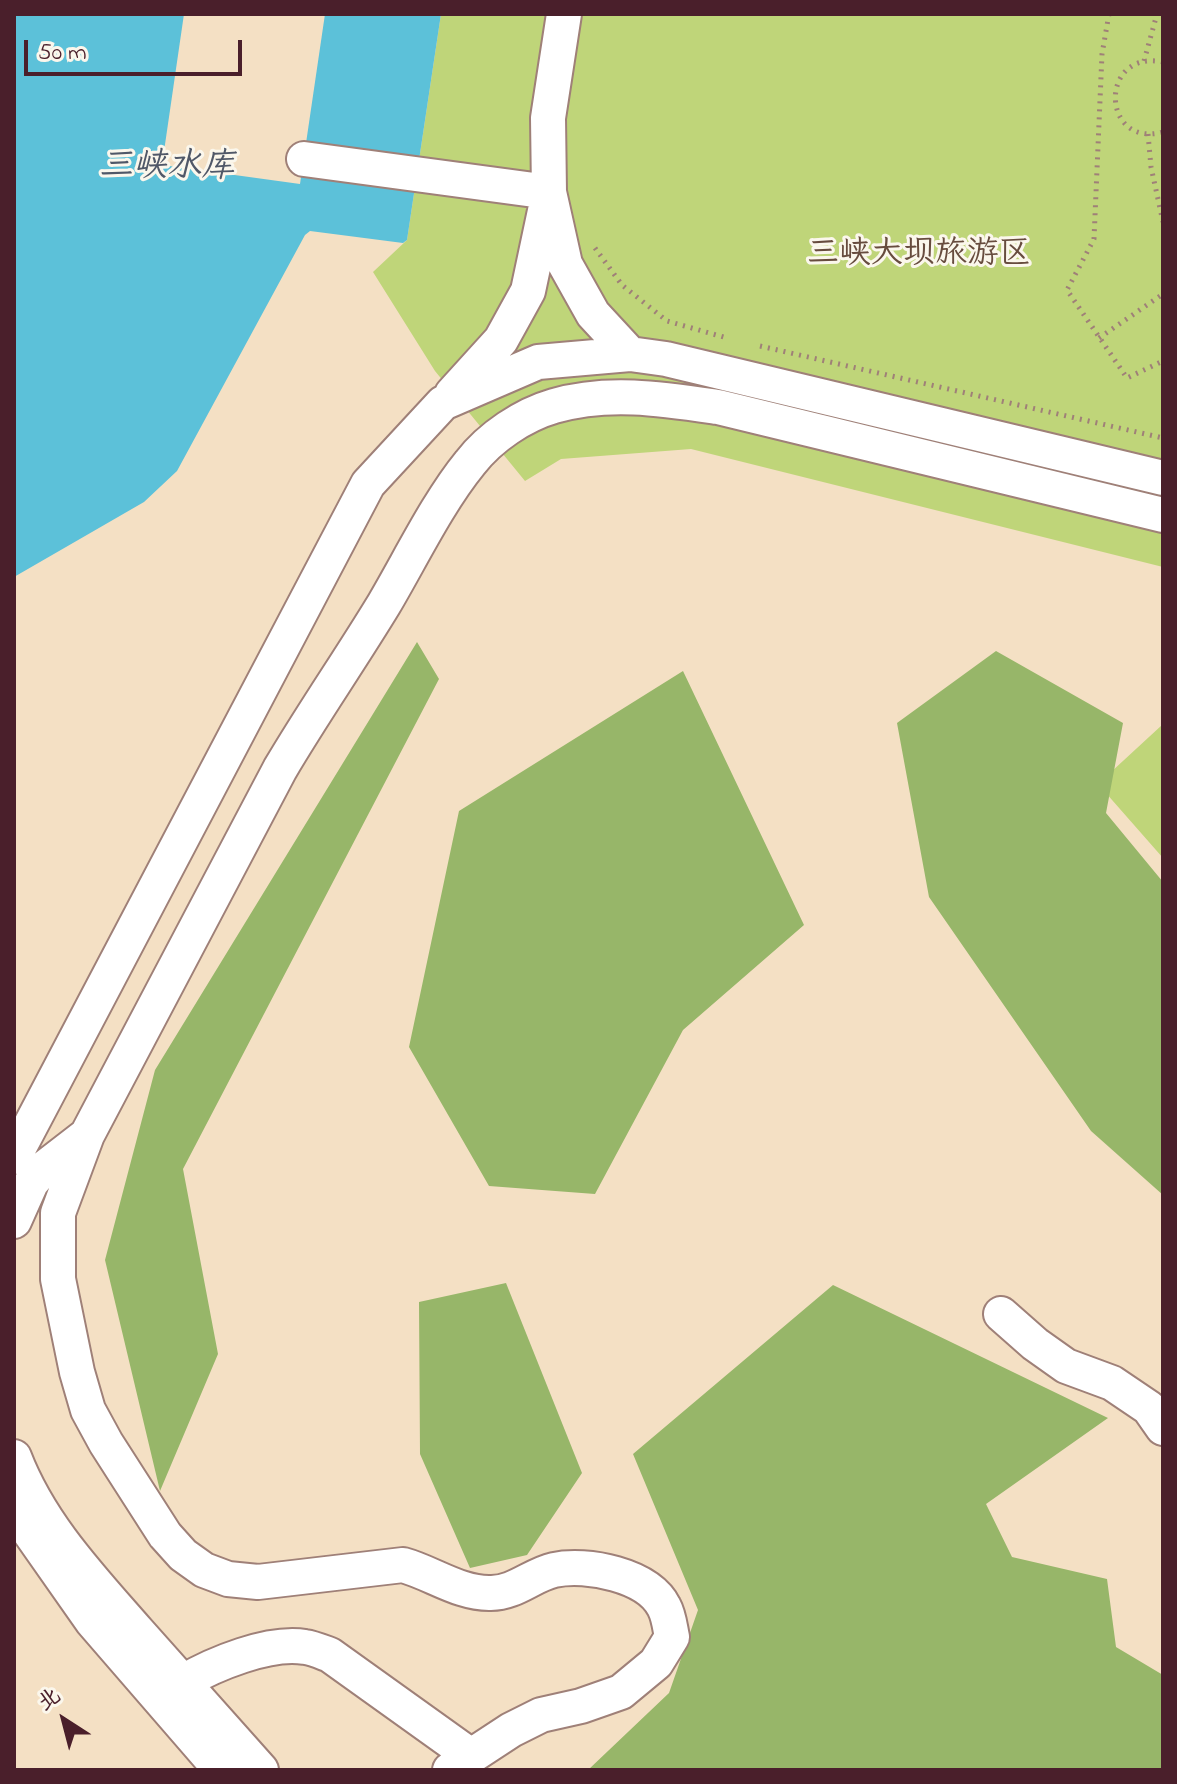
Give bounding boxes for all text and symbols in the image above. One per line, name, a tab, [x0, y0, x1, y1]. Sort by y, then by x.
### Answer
scale bar	[28, 24, 246, 74]
text: 50 m	[38, 36, 87, 71]
water label: 三峡水库	[99, 149, 235, 189]
park label: 三峡大坝旅游区	[807, 238, 1031, 276]
north arrow	[24, 1680, 104, 1760]
text: 北	[32, 1681, 68, 1720]

